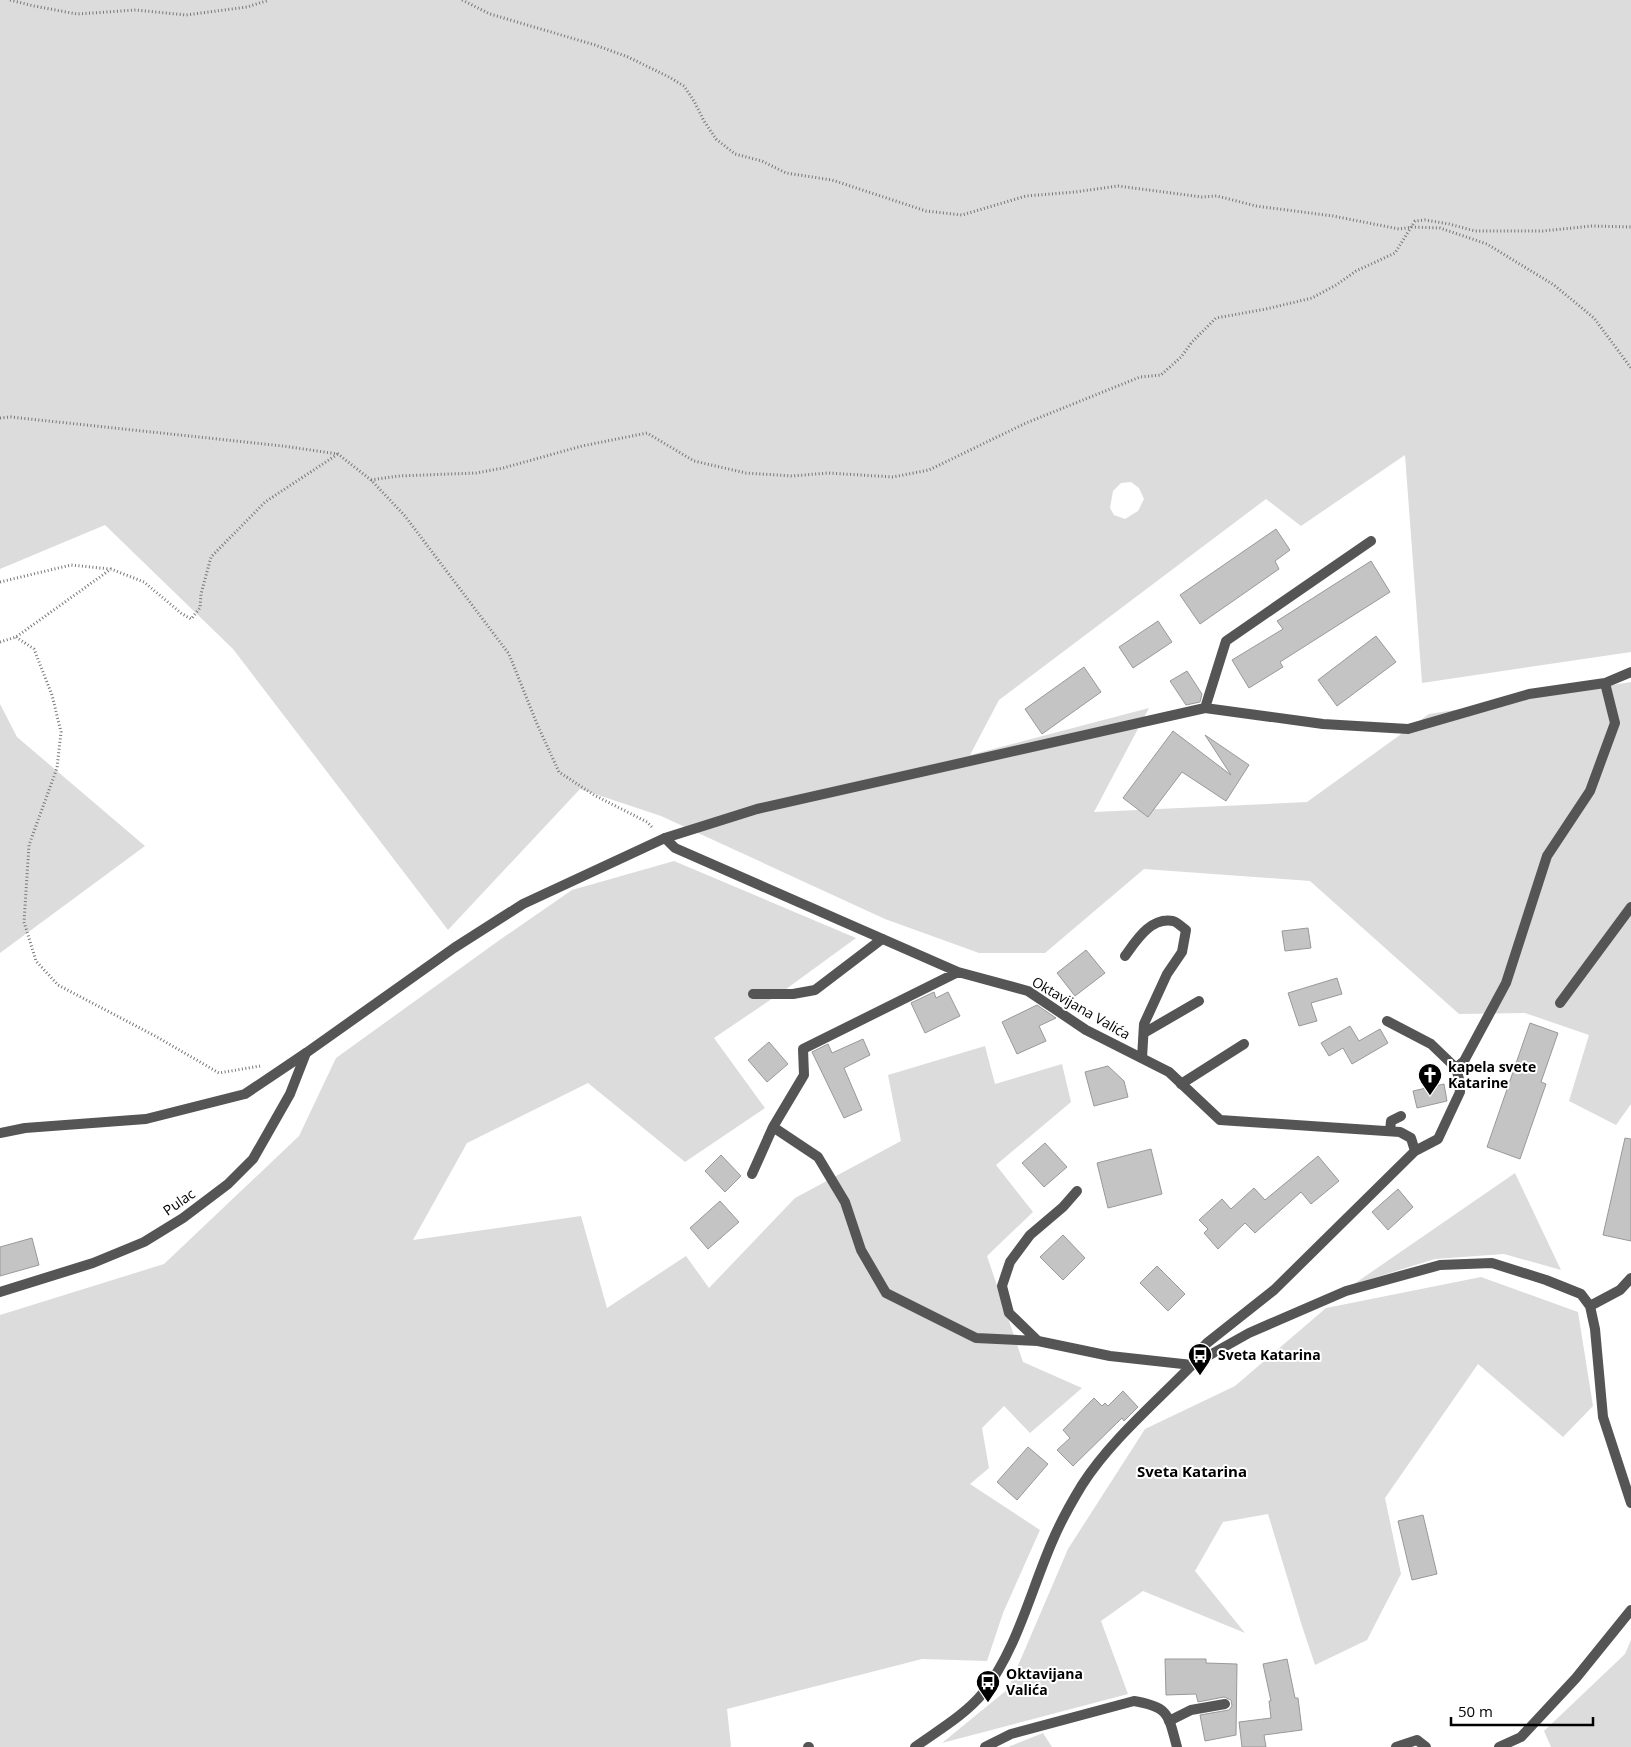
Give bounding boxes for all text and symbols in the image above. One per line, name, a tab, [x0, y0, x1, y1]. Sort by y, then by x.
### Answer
street label: Oktavijana Valića	[1029, 972, 1134, 1043]
place label: kapela svete Katarine	[1448, 1057, 1536, 1092]
church icon: kapela svete Katarine	[1417, 1062, 1443, 1096]
street label: Pulac	[159, 1184, 199, 1219]
bus stop icon: Sveta Katarina	[1187, 1342, 1213, 1376]
place label: Sveta Katarina	[1218, 1345, 1321, 1364]
district label: Sveta Katarina	[1137, 1461, 1247, 1481]
place label: Oktavijana Valića	[1006, 1664, 1083, 1699]
bus stop icon: Oktavijana Valića	[975, 1669, 1001, 1703]
scale bar	[1451, 1694, 1594, 1726]
text: 50 m	[1458, 1701, 1493, 1721]

